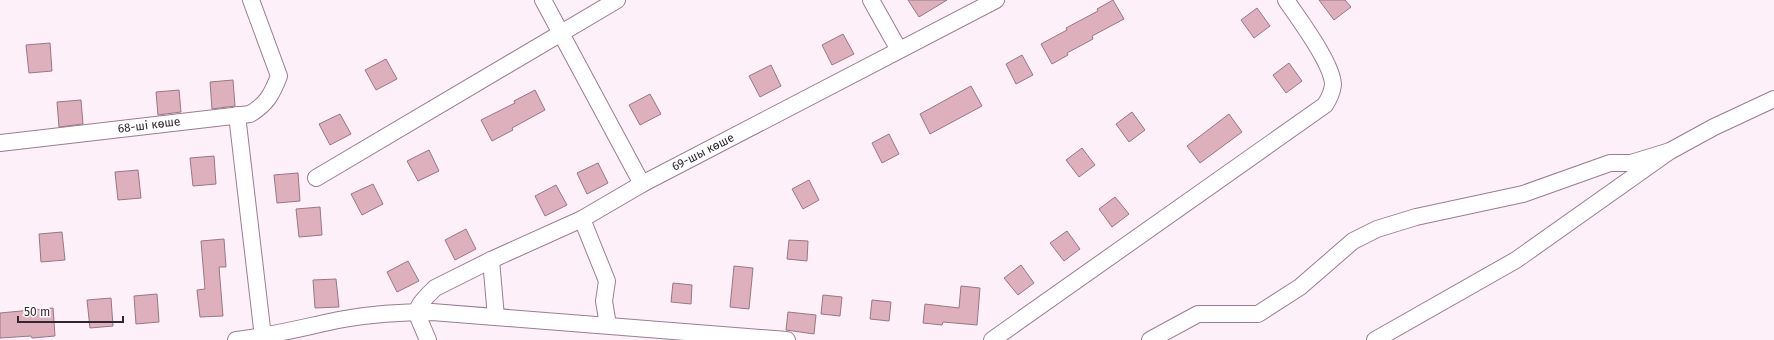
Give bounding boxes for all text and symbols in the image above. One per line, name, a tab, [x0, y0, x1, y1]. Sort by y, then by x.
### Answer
street label: 68-ші көше	[117, 114, 181, 136]
street label: 69-шы көше	[669, 130, 737, 174]
scale bar	[18, 298, 123, 324]
text: 50 m	[24, 305, 50, 319]

